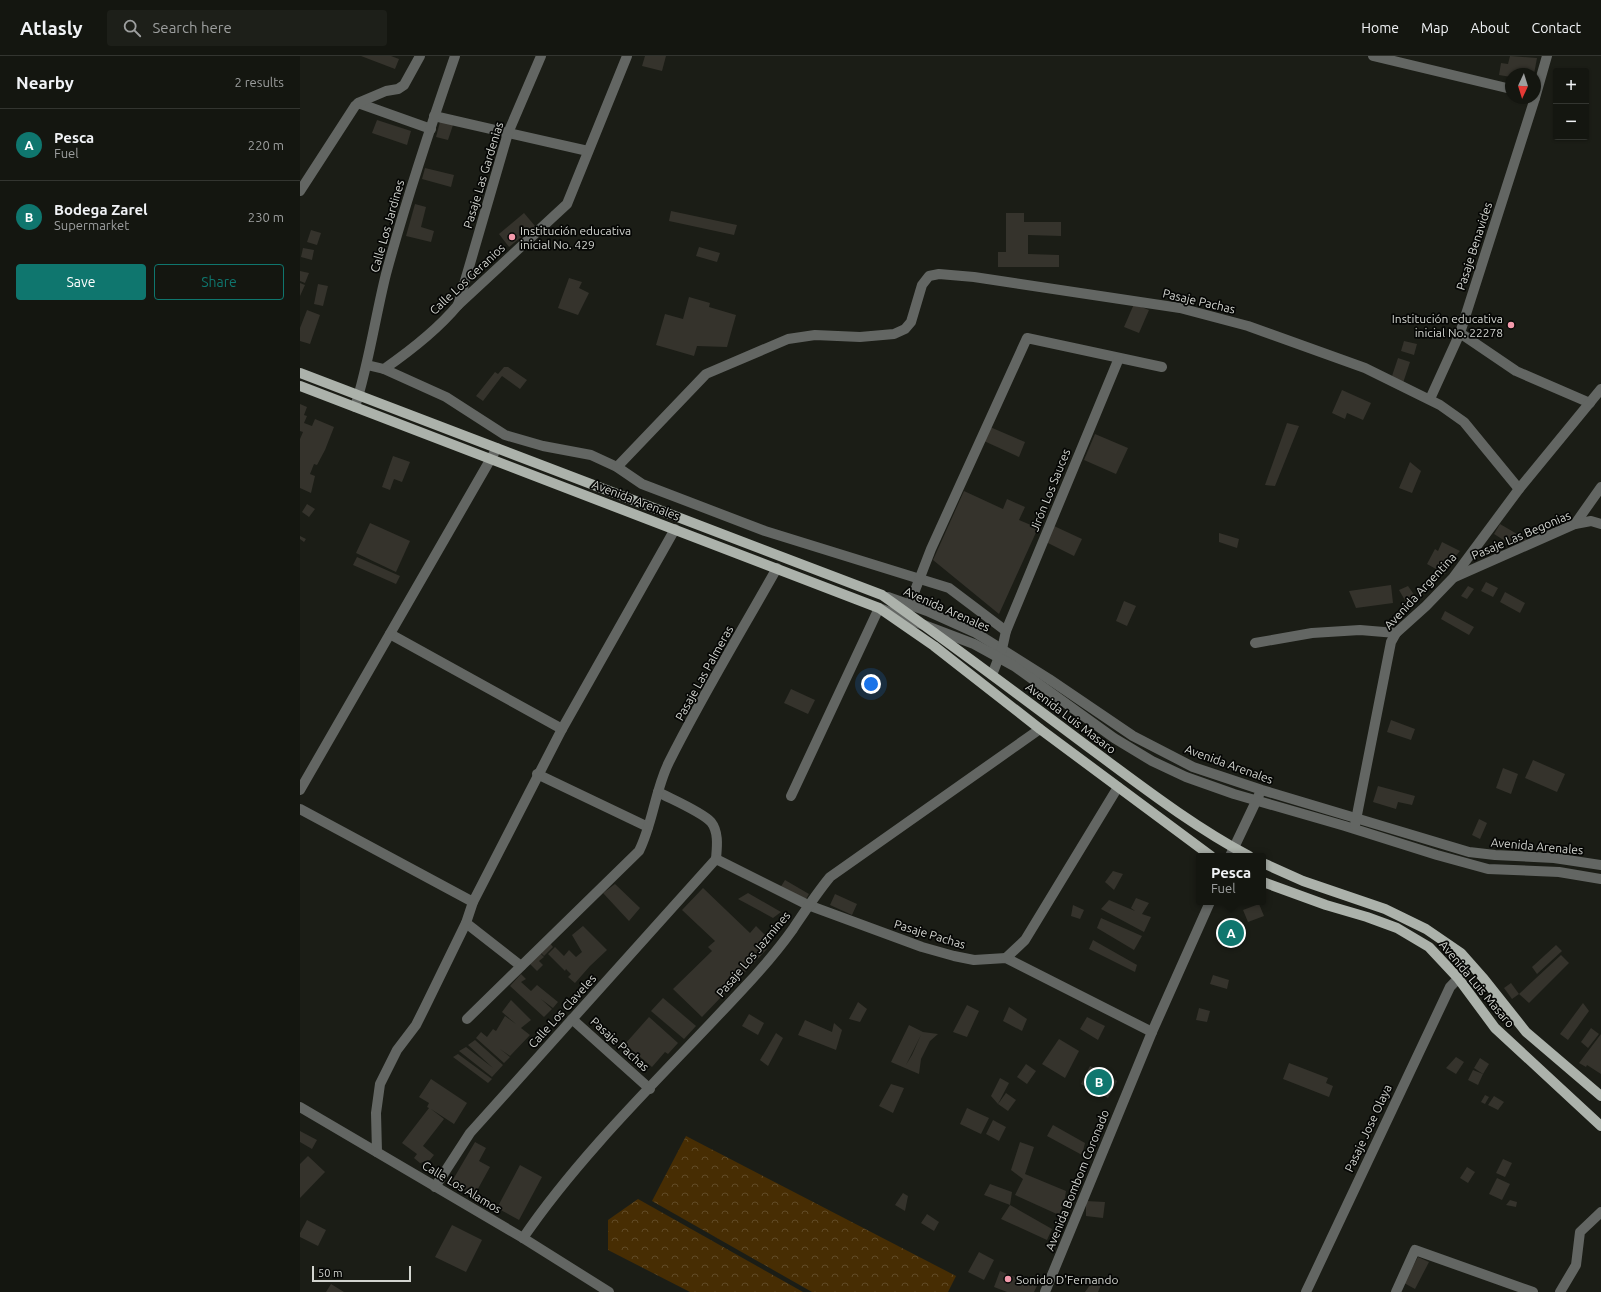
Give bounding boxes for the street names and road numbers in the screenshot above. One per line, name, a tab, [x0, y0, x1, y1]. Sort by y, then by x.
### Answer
street label: Pasaje Las Gardenias	[461, 120, 505, 230]
street label: Calle Los Jardines	[368, 178, 406, 274]
street label: Pasaje Benavides	[1454, 200, 1494, 292]
street label: Calle Los Geranios	[427, 241, 507, 317]
street label: Pasaje Pachas	[1162, 286, 1236, 316]
street label: Jirón Los Sauces	[1028, 447, 1072, 533]
street label: Avenida Arenales	[590, 477, 682, 523]
street label: Pasaje Las Begonias	[1469, 508, 1573, 562]
street label: Avenida Argentina	[1381, 550, 1459, 632]
street label: Avenida Arenales	[902, 584, 992, 634]
street label: Pasaje Las Palmeras	[673, 623, 735, 723]
street label: Avenida Luis Masaro	[1023, 680, 1119, 756]
street label: Avenida Arenales	[1183, 742, 1275, 786]
street label: Avenida Arenales	[1490, 835, 1584, 857]
street label: Pasaje Los Jazmines	[713, 909, 793, 999]
street label: Pasaje Pachas	[893, 917, 967, 951]
street label: Avenida Luis Masaro	[1437, 938, 1517, 1030]
street label: Calle Los Claveles	[526, 972, 598, 1050]
street label: Pasaje Pachas	[588, 1014, 652, 1074]
street label: Pasaje Jose Olaya	[1342, 1082, 1394, 1174]
street label: Avenida Bombom Coronado	[1043, 1108, 1111, 1252]
street label: Calle Los Alamos	[420, 1158, 504, 1216]

